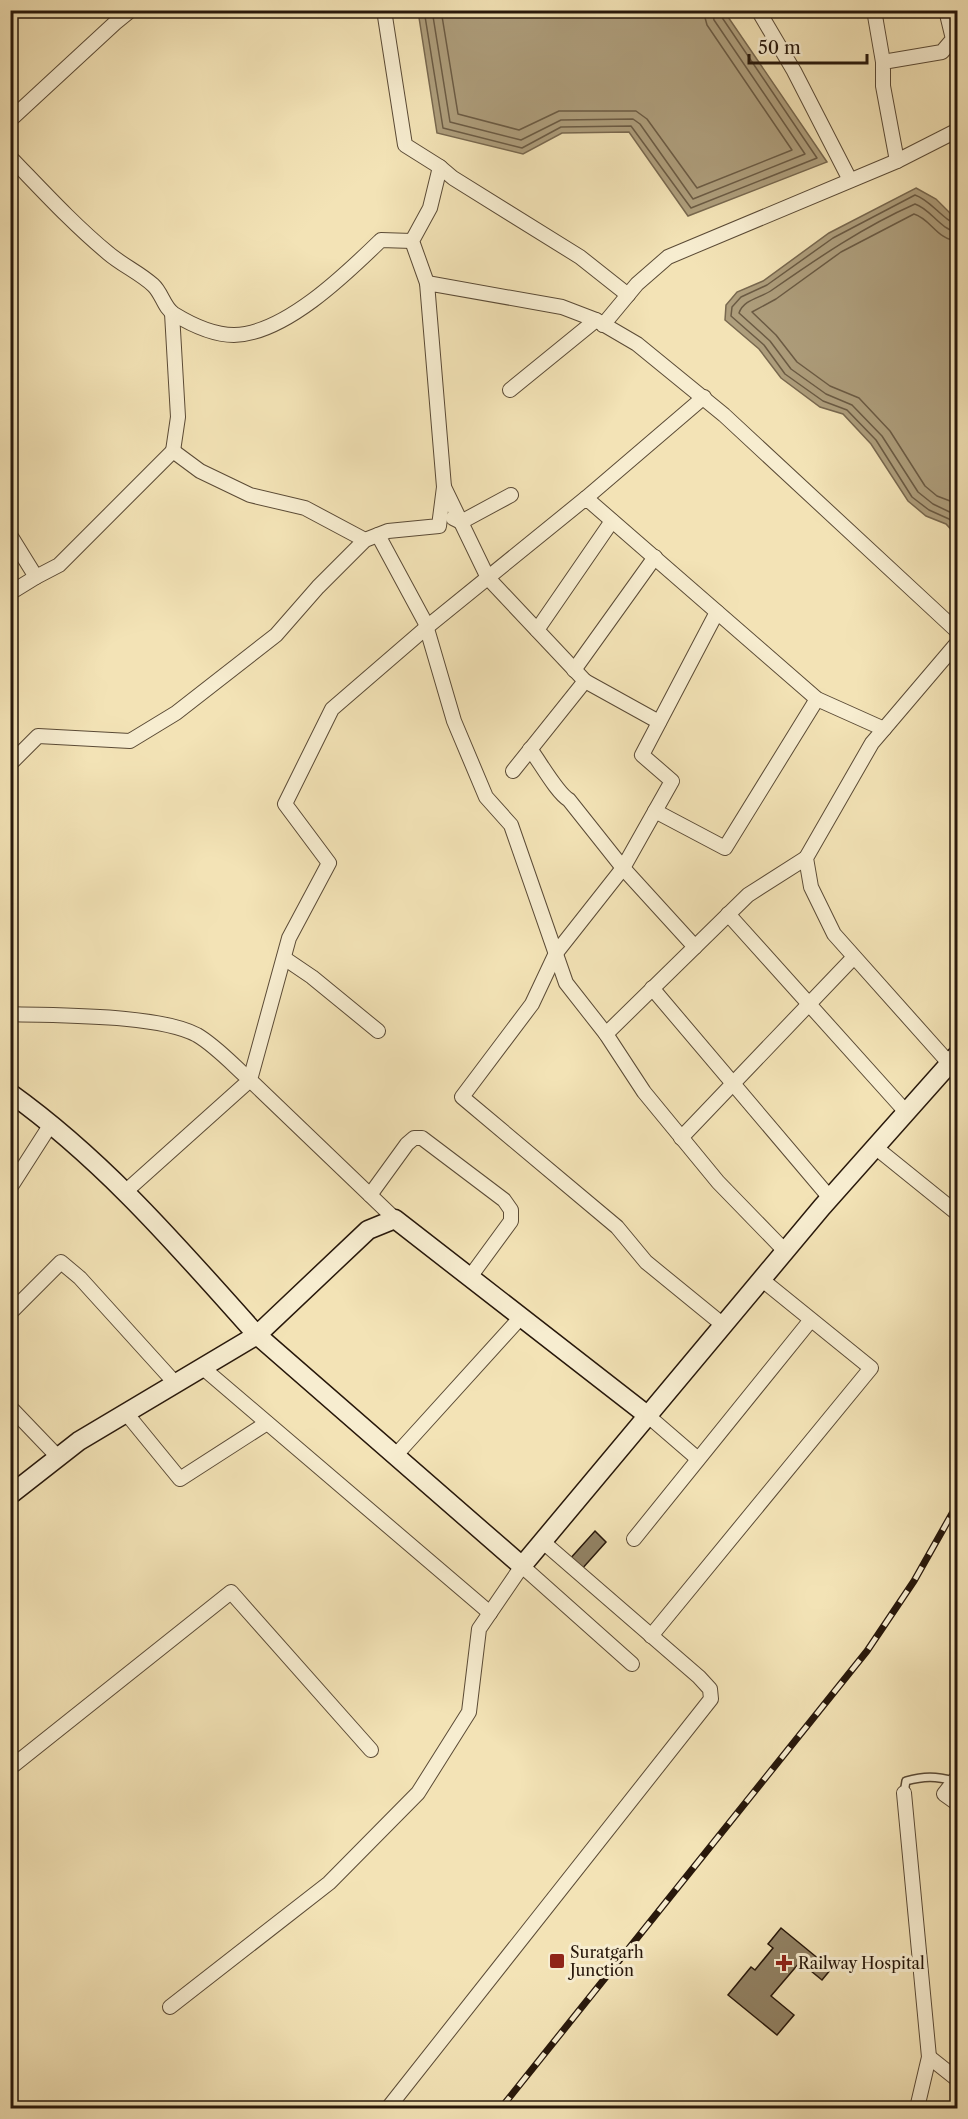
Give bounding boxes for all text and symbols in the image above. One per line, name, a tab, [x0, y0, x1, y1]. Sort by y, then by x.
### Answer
scale bar	[749, 27, 868, 65]
text: 50 m	[758, 37, 801, 59]
place label: Suratgarh Junction	[567, 1942, 644, 1980]
marker: Suratgarh Junction	[548, 1952, 566, 1970]
place label: Railway Hospital	[798, 1953, 925, 1973]
marker: Railway Hospital	[775, 1954, 793, 1972]

